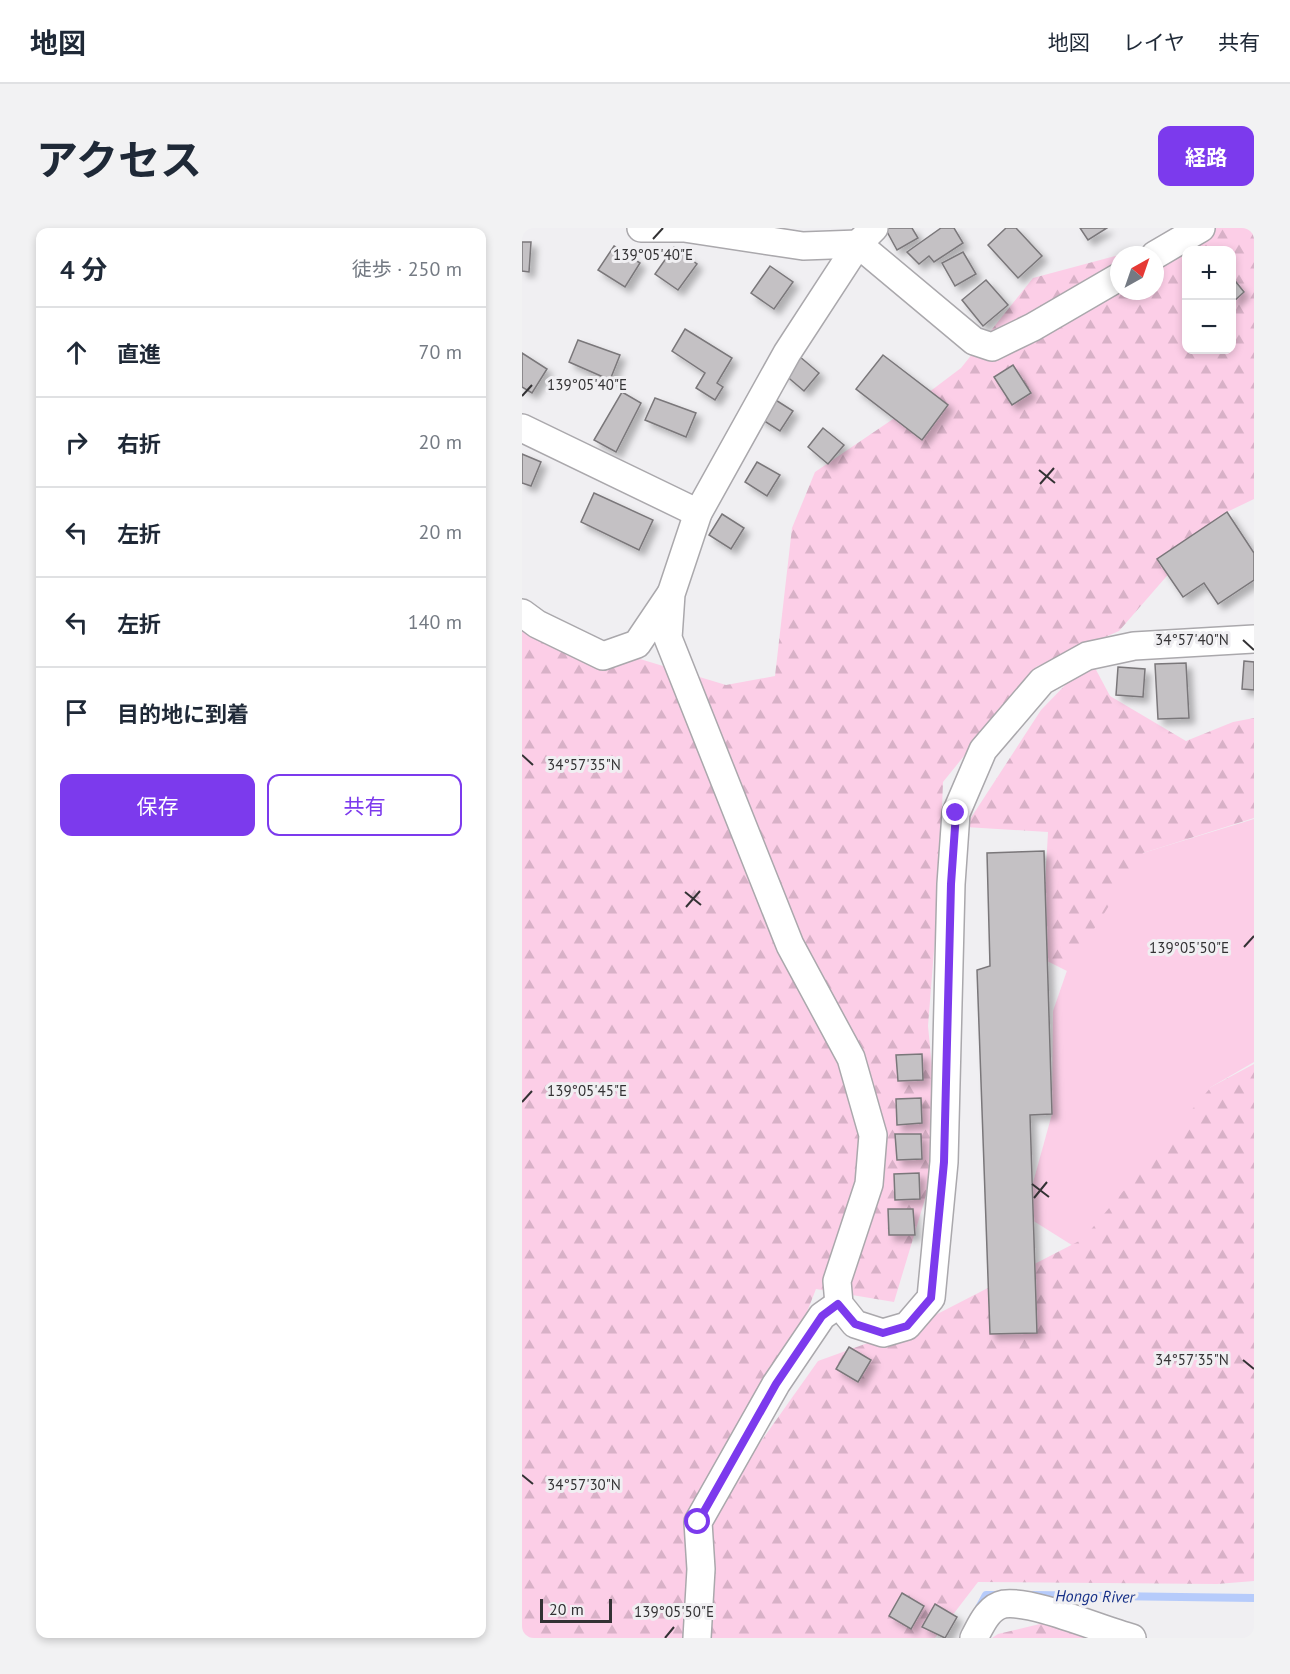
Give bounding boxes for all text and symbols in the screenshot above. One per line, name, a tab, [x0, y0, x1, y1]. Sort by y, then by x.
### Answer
text: 地図	[30, 24, 86, 61]
text: 地図	[1048, 29, 1090, 56]
text: レイヤ	[1123, 29, 1185, 56]
text: 共有	[1218, 29, 1260, 56]
button: 経路	[1158, 126, 1254, 186]
text: アクセス	[36, 132, 202, 187]
text: 139°05'40"E	[613, 245, 693, 264]
north arrow	[1110, 246, 1164, 300]
map controls	[1182, 246, 1236, 354]
button: +	[1182, 246, 1236, 300]
text: 4 分	[60, 253, 107, 286]
text: 徒歩 · 250 m	[352, 256, 462, 282]
button: −	[1182, 300, 1236, 354]
icon: ahead	[60, 336, 93, 369]
text: 70 m	[419, 339, 462, 365]
text: 直進	[117, 340, 161, 368]
text: 139°05'40"E	[547, 375, 627, 394]
icon: right	[60, 426, 93, 459]
text: 20 m	[419, 429, 462, 455]
text: 右折	[117, 430, 161, 458]
icon: left	[60, 516, 93, 549]
text: 20 m	[419, 519, 462, 545]
text: 左折	[117, 520, 161, 548]
icon: left	[60, 606, 93, 639]
text: 140 m	[408, 609, 462, 635]
text: 左折	[117, 610, 161, 638]
text: 34°57'40"N	[1155, 630, 1229, 649]
icon: arrive	[60, 696, 93, 729]
text: 目的地に到着	[117, 700, 249, 728]
text: 34°57'35"N	[547, 755, 621, 774]
button: 保存	[60, 774, 255, 836]
button: 共有	[267, 774, 462, 836]
route end	[942, 799, 968, 825]
text: 139°05'50"E	[1149, 938, 1229, 957]
text: 139°05'45"E	[547, 1081, 627, 1100]
text: 34°57'35"N	[1155, 1350, 1229, 1369]
text: 34°57'30"N	[547, 1475, 621, 1494]
route start	[684, 1508, 710, 1534]
water label: Hongo River	[1055, 1585, 1137, 1607]
scale bar	[540, 1596, 612, 1624]
text: 20 m	[549, 1599, 584, 1619]
text: 139°05'50"E	[634, 1602, 714, 1621]

